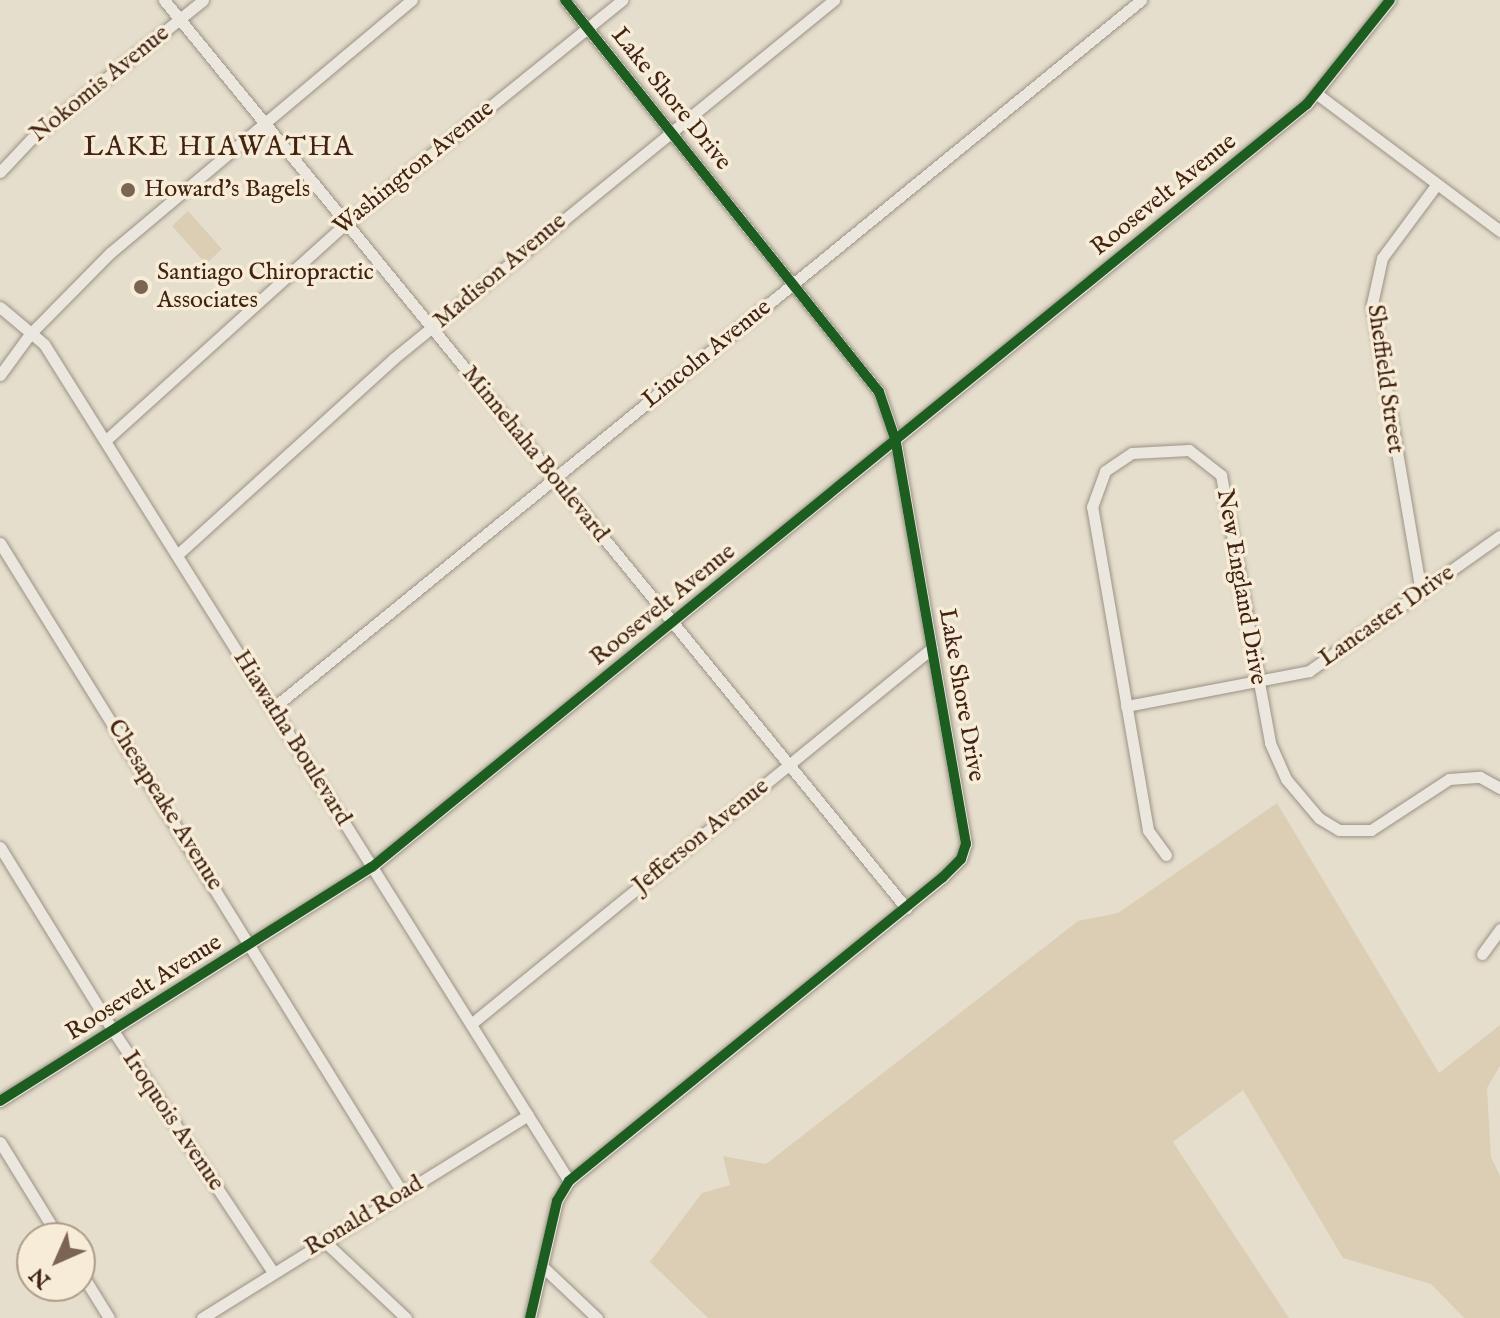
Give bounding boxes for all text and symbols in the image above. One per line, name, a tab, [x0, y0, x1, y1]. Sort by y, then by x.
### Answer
street label: Nokomis Avenue	[25, 19, 175, 149]
street label: Lake Shore Drive	[605, 22, 737, 176]
street label: Washington Avenue	[328, 95, 500, 241]
street label: Roosevelt Avenue	[1086, 128, 1242, 262]
district label: LAKE HIAWATHA	[83, 131, 355, 165]
place label: Howard's Bagels	[144, 176, 310, 204]
marker: Howard's Bagels	[119, 181, 137, 199]
street label: Madison Avenue	[428, 207, 572, 335]
place label: Santiago Chiropractic Associates	[157, 259, 374, 315]
marker: Santiago Chiropractic Associates	[132, 278, 150, 296]
street label: Lincoln Avenue	[637, 293, 777, 415]
street label: Sheffield Street	[1360, 303, 1410, 455]
street label: Minnehaha Boulevard	[455, 360, 615, 548]
street label: New England Drive	[1210, 487, 1272, 687]
street label: Roosevelt Avenue	[585, 538, 741, 672]
street label: Lancaster Drive	[1314, 559, 1460, 673]
street label: Lake Shore Drive	[932, 606, 990, 784]
street label: Hiawatha Boulevard	[227, 645, 357, 831]
street label: Chesapeake Avenue	[101, 714, 229, 896]
street label: Jefferson Avenue	[627, 772, 775, 900]
street label: Roosevelt Avenue	[61, 929, 227, 1047]
street label: Iroquois Avenue	[116, 1046, 230, 1196]
street label: Ronald Road	[300, 1169, 428, 1263]
north arrow	[16, 1222, 96, 1302]
text: N	[24, 1261, 57, 1294]

